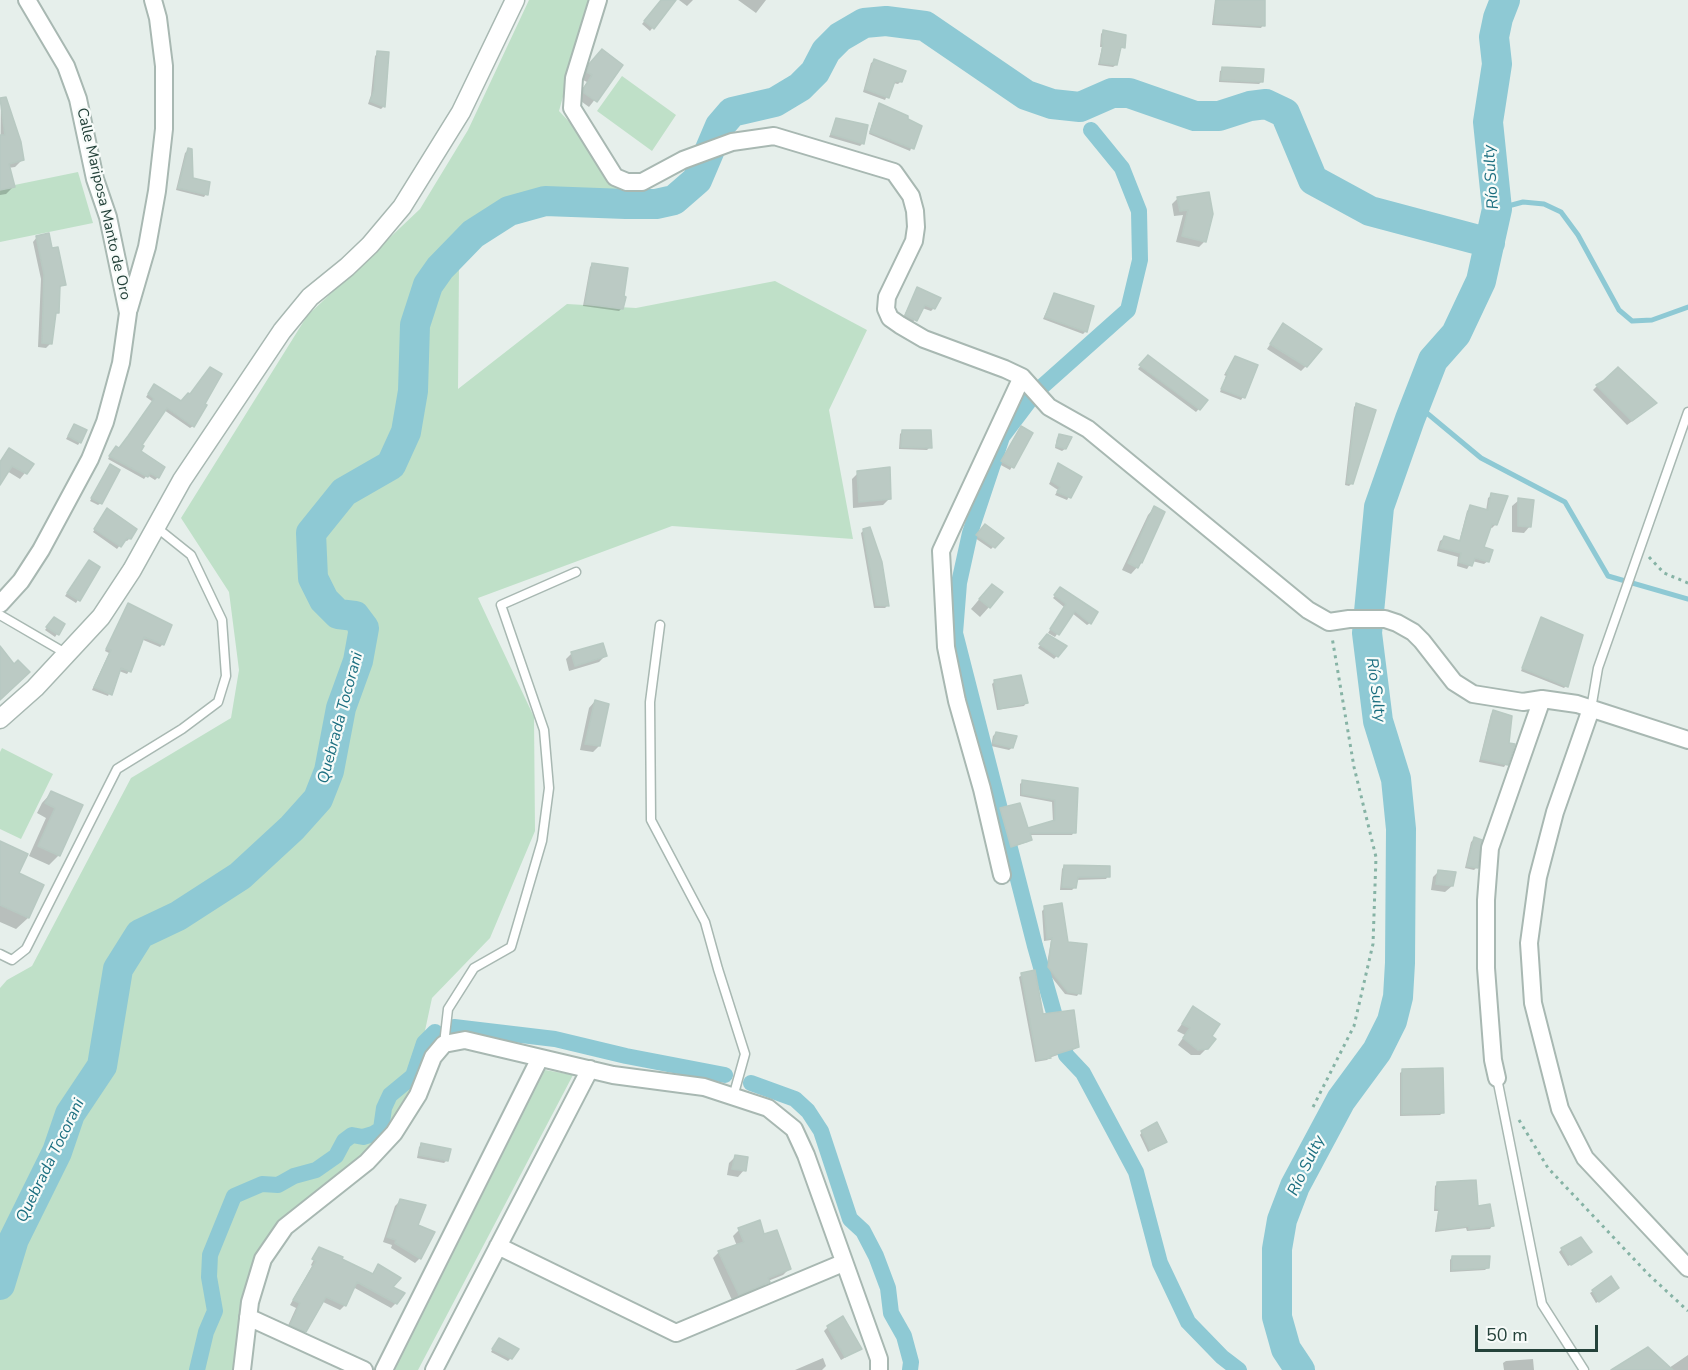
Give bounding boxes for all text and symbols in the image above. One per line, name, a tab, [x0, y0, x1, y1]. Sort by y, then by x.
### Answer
street label: Calle Mariposa Manto de Oro	[72, 106, 134, 302]
water label: Río Sulty	[1480, 144, 1504, 210]
water label: Quebrada Tocorani	[314, 650, 368, 786]
water label: Río Sulty	[1361, 657, 1389, 723]
water label: Quebrada Tocorani	[13, 1096, 89, 1226]
water label: Río Sulty	[1284, 1133, 1330, 1199]
scale bar	[1478, 1313, 1601, 1351]
text: 50 m	[1486, 1323, 1528, 1347]

